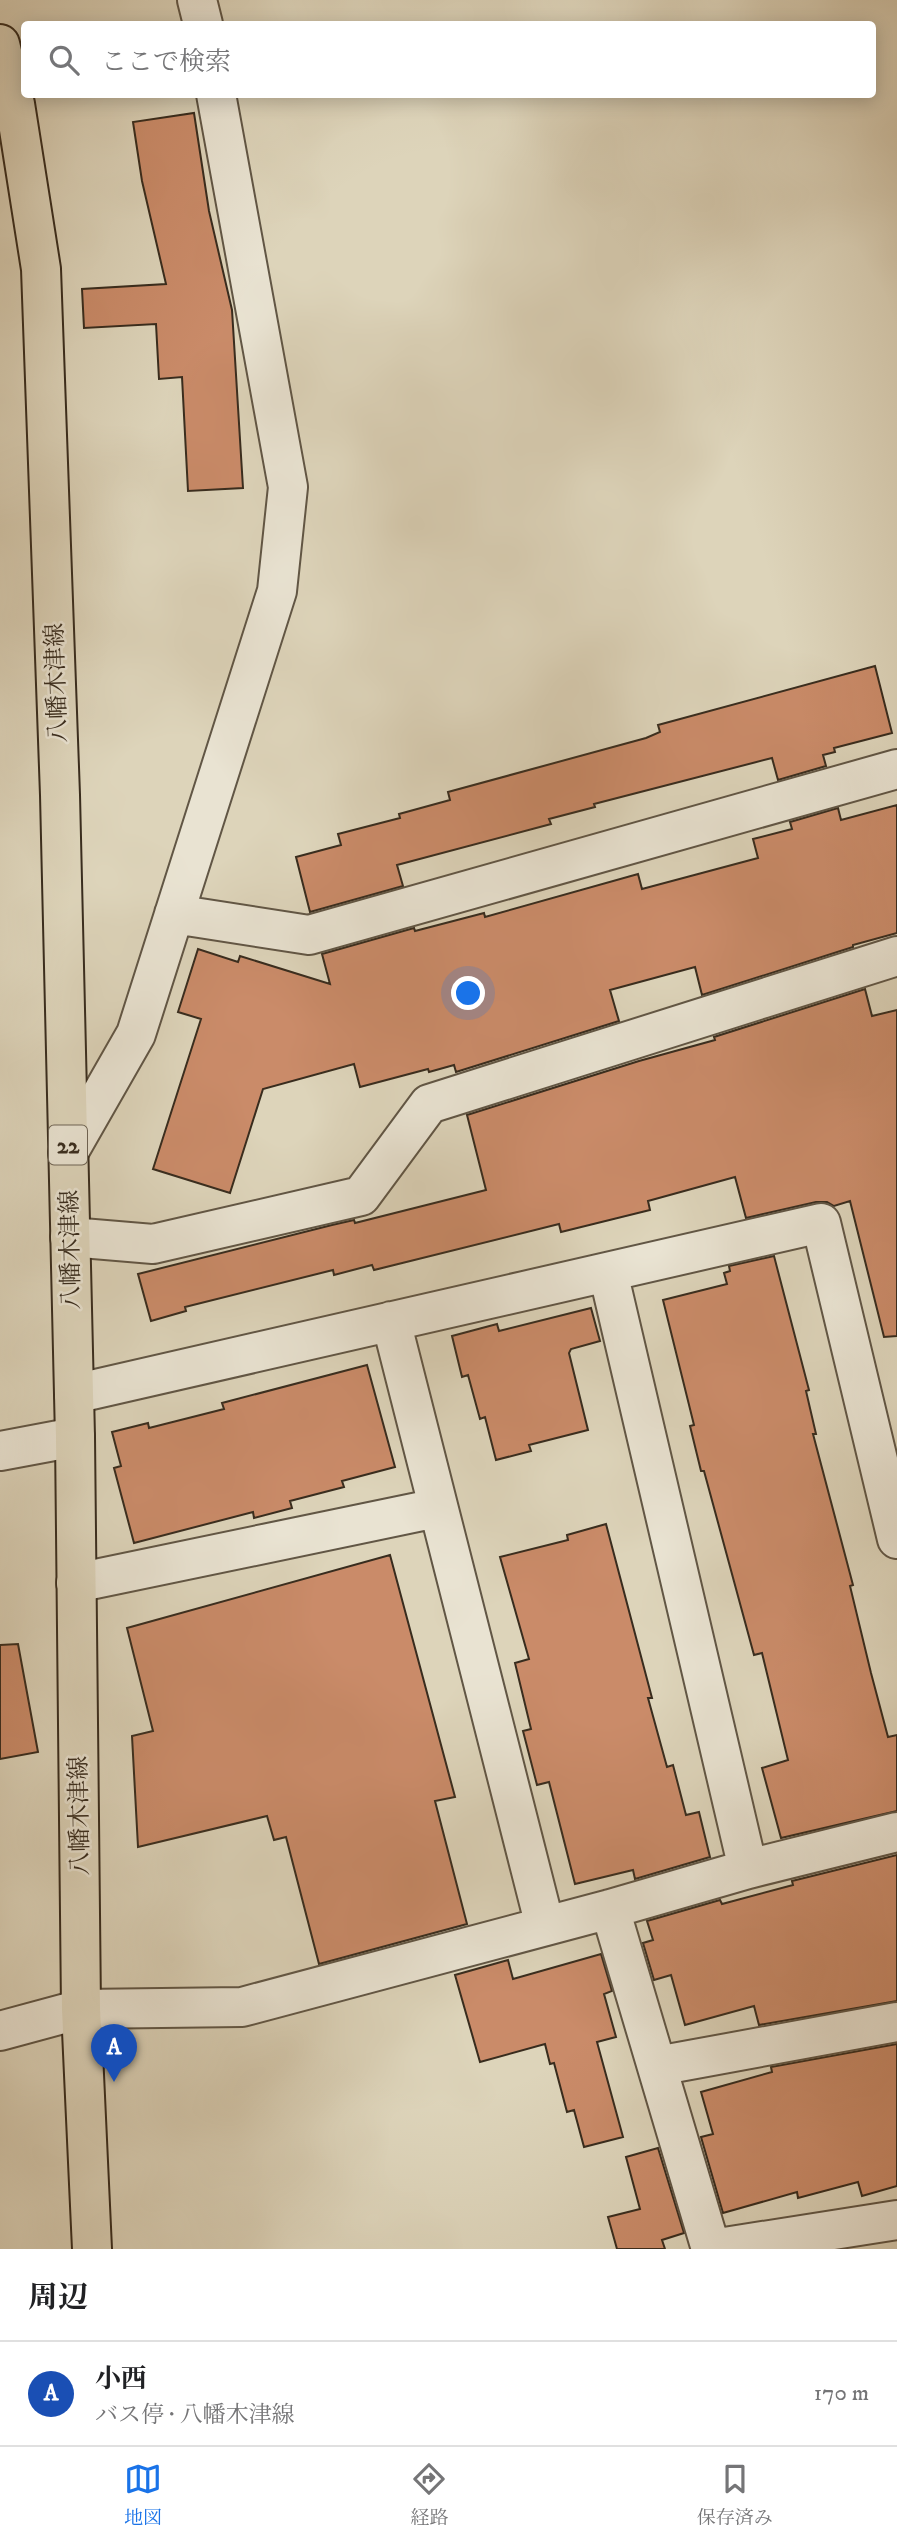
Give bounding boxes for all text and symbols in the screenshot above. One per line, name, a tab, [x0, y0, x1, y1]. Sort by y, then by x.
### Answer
search box	[21, 21, 876, 98]
icon: search	[45, 41, 83, 79]
text: ここで検索	[101, 46, 231, 79]
street label: 八幡木津線	[40, 622, 74, 743]
your location	[451, 976, 485, 1010]
road number: 22	[49, 1126, 87, 1164]
street label: 八幡木津線	[55, 1190, 87, 1310]
street label: 八幡木津線	[64, 1756, 96, 1876]
pin: A	[91, 2024, 137, 2082]
text: 周辺	[28, 2280, 88, 2317]
text: 小西	[95, 2363, 147, 2396]
text: A	[44, 2379, 58, 2408]
text: 170 m	[814, 2379, 869, 2408]
text: バス停 · 八幡木津線	[95, 2401, 294, 2430]
tab: 地図	[124, 2460, 162, 2530]
tab: 経路	[410, 2460, 449, 2530]
tab: 保存済み	[697, 2460, 773, 2530]

